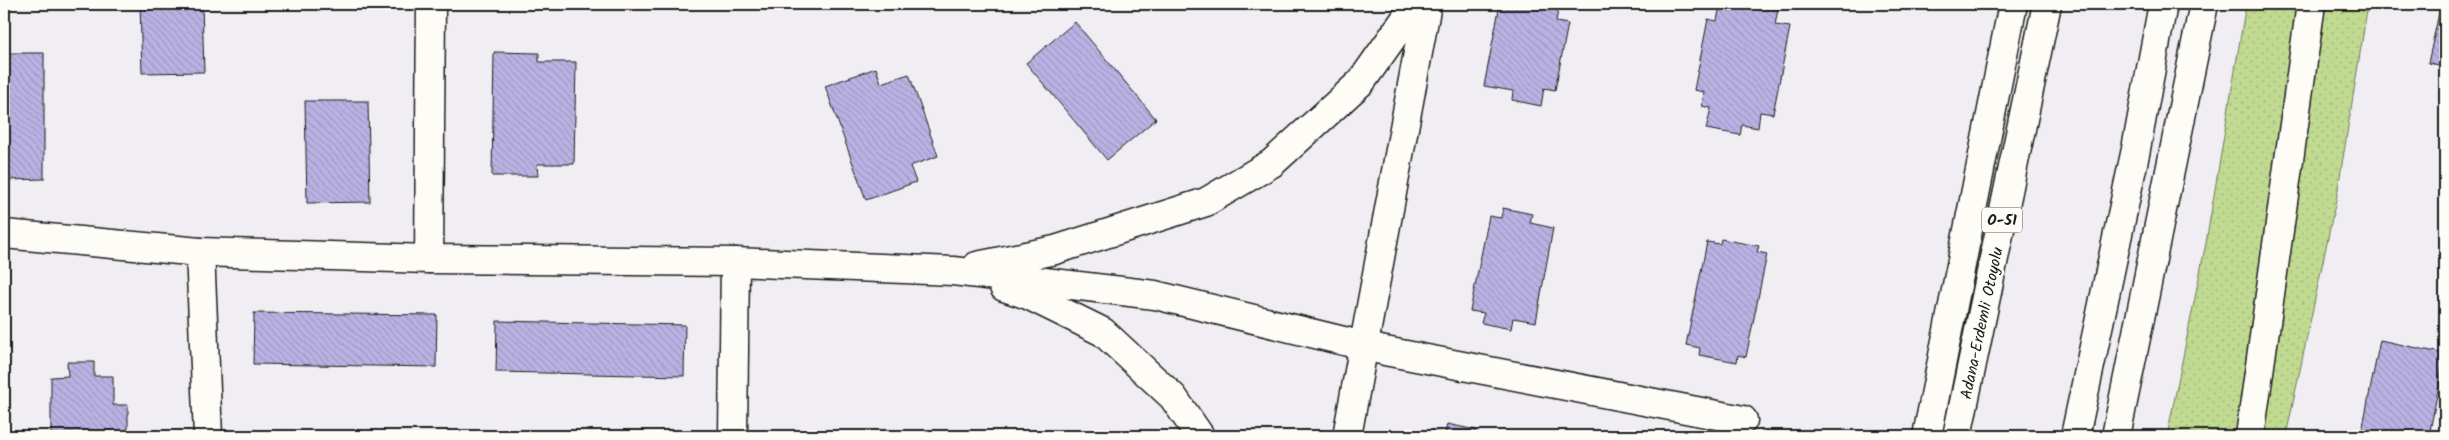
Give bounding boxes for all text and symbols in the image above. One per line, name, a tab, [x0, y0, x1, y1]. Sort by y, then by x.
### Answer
road number: O-51	[1982, 208, 2022, 232]
street label: Adana-Erdemli Otoyolu	[1954, 245, 2011, 402]

